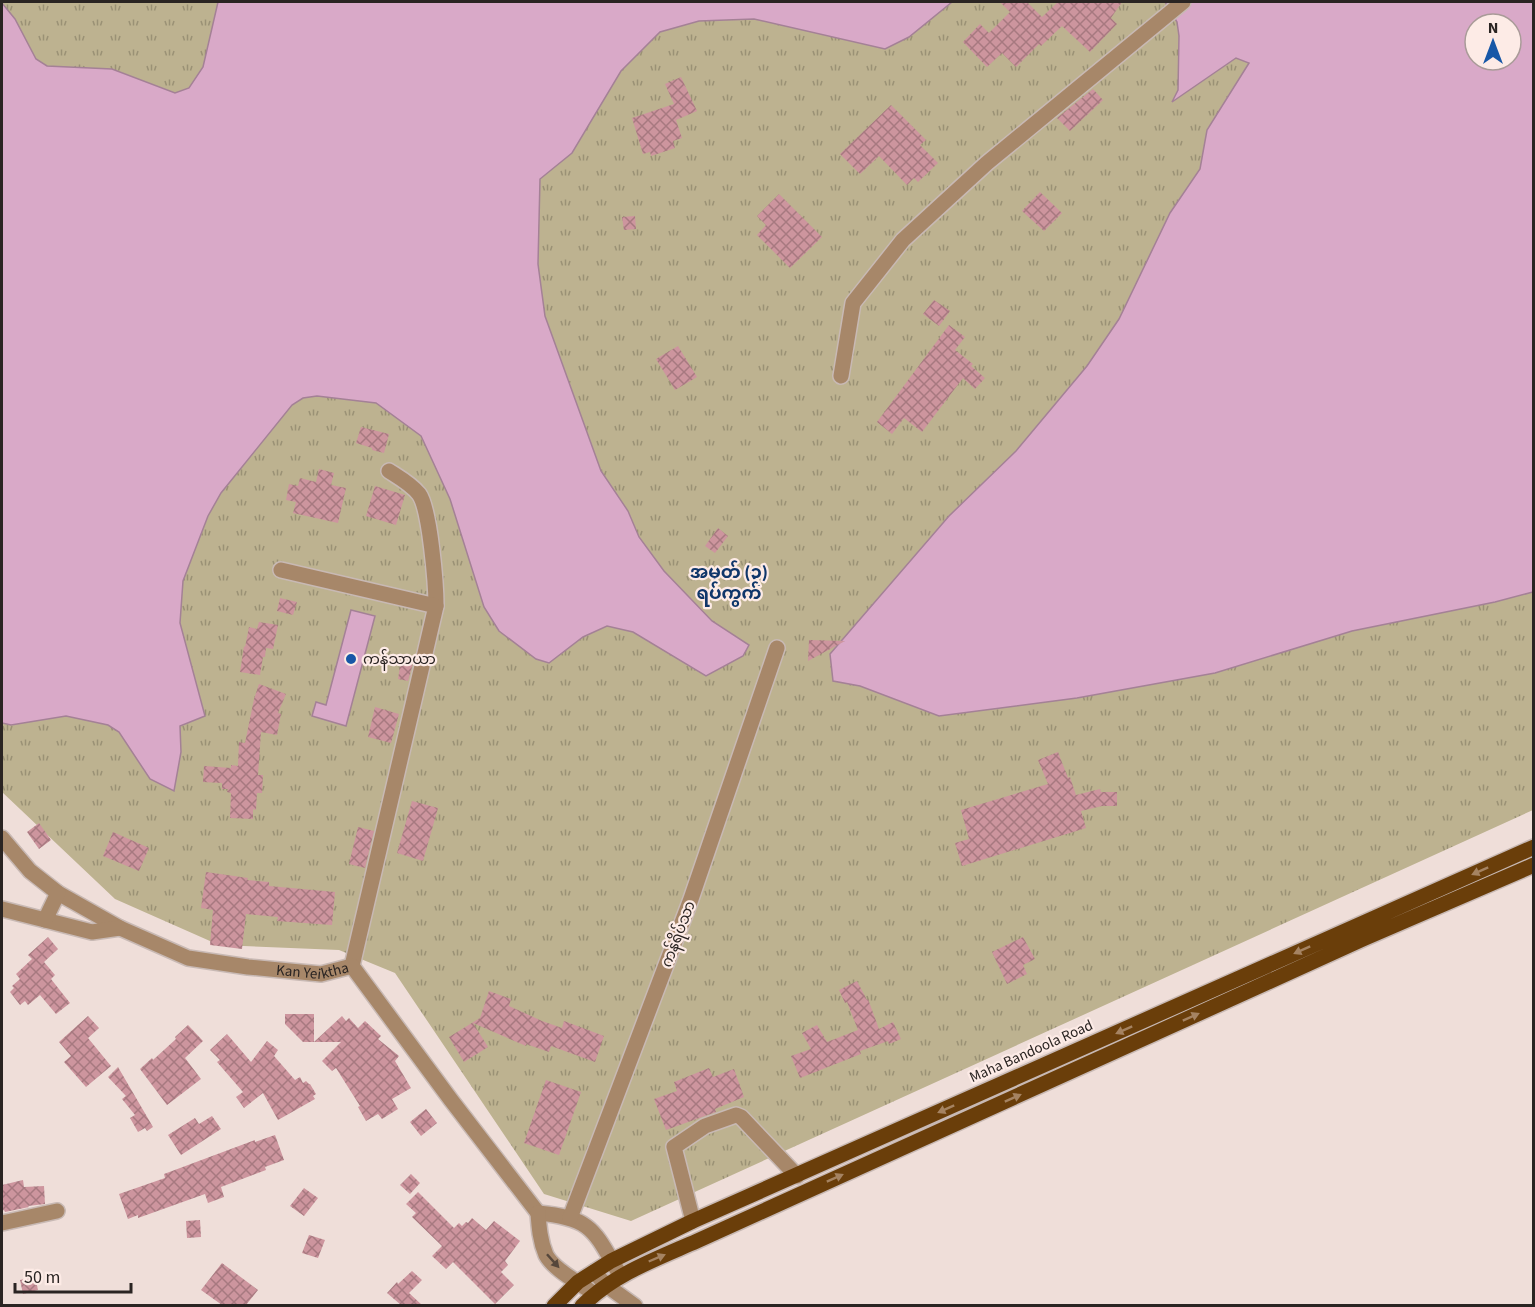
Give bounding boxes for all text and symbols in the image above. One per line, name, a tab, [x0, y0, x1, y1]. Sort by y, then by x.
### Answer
north arrow	[1463, 12, 1523, 72]
text: N	[1488, 17, 1498, 39]
district label: အမှတ် (၃) ရပ်ကွက်	[690, 560, 768, 607]
place label: ကန်သာယာ	[363, 649, 436, 671]
marker: ကန်သာယာ	[344, 652, 358, 666]
one-way arrow	[1471, 867, 1489, 876]
street label: ကန်ရိပ်သာ	[656, 898, 702, 971]
one-way arrow	[1292, 945, 1310, 955]
street label: Kan Yeiktha	[275, 957, 351, 985]
one-way arrow	[1182, 1012, 1200, 1022]
street label: Maha Bandoola Road	[966, 1015, 1096, 1088]
one-way arrow	[1114, 1025, 1132, 1035]
one-way arrow	[1004, 1092, 1022, 1102]
one-way arrow	[936, 1104, 954, 1114]
one-way arrow	[827, 1174, 844, 1183]
one-way arrow	[649, 1253, 667, 1263]
one-way arrow	[546, 1254, 560, 1269]
scale bar	[15, 1256, 130, 1294]
text: 50 m	[24, 1265, 60, 1290]

